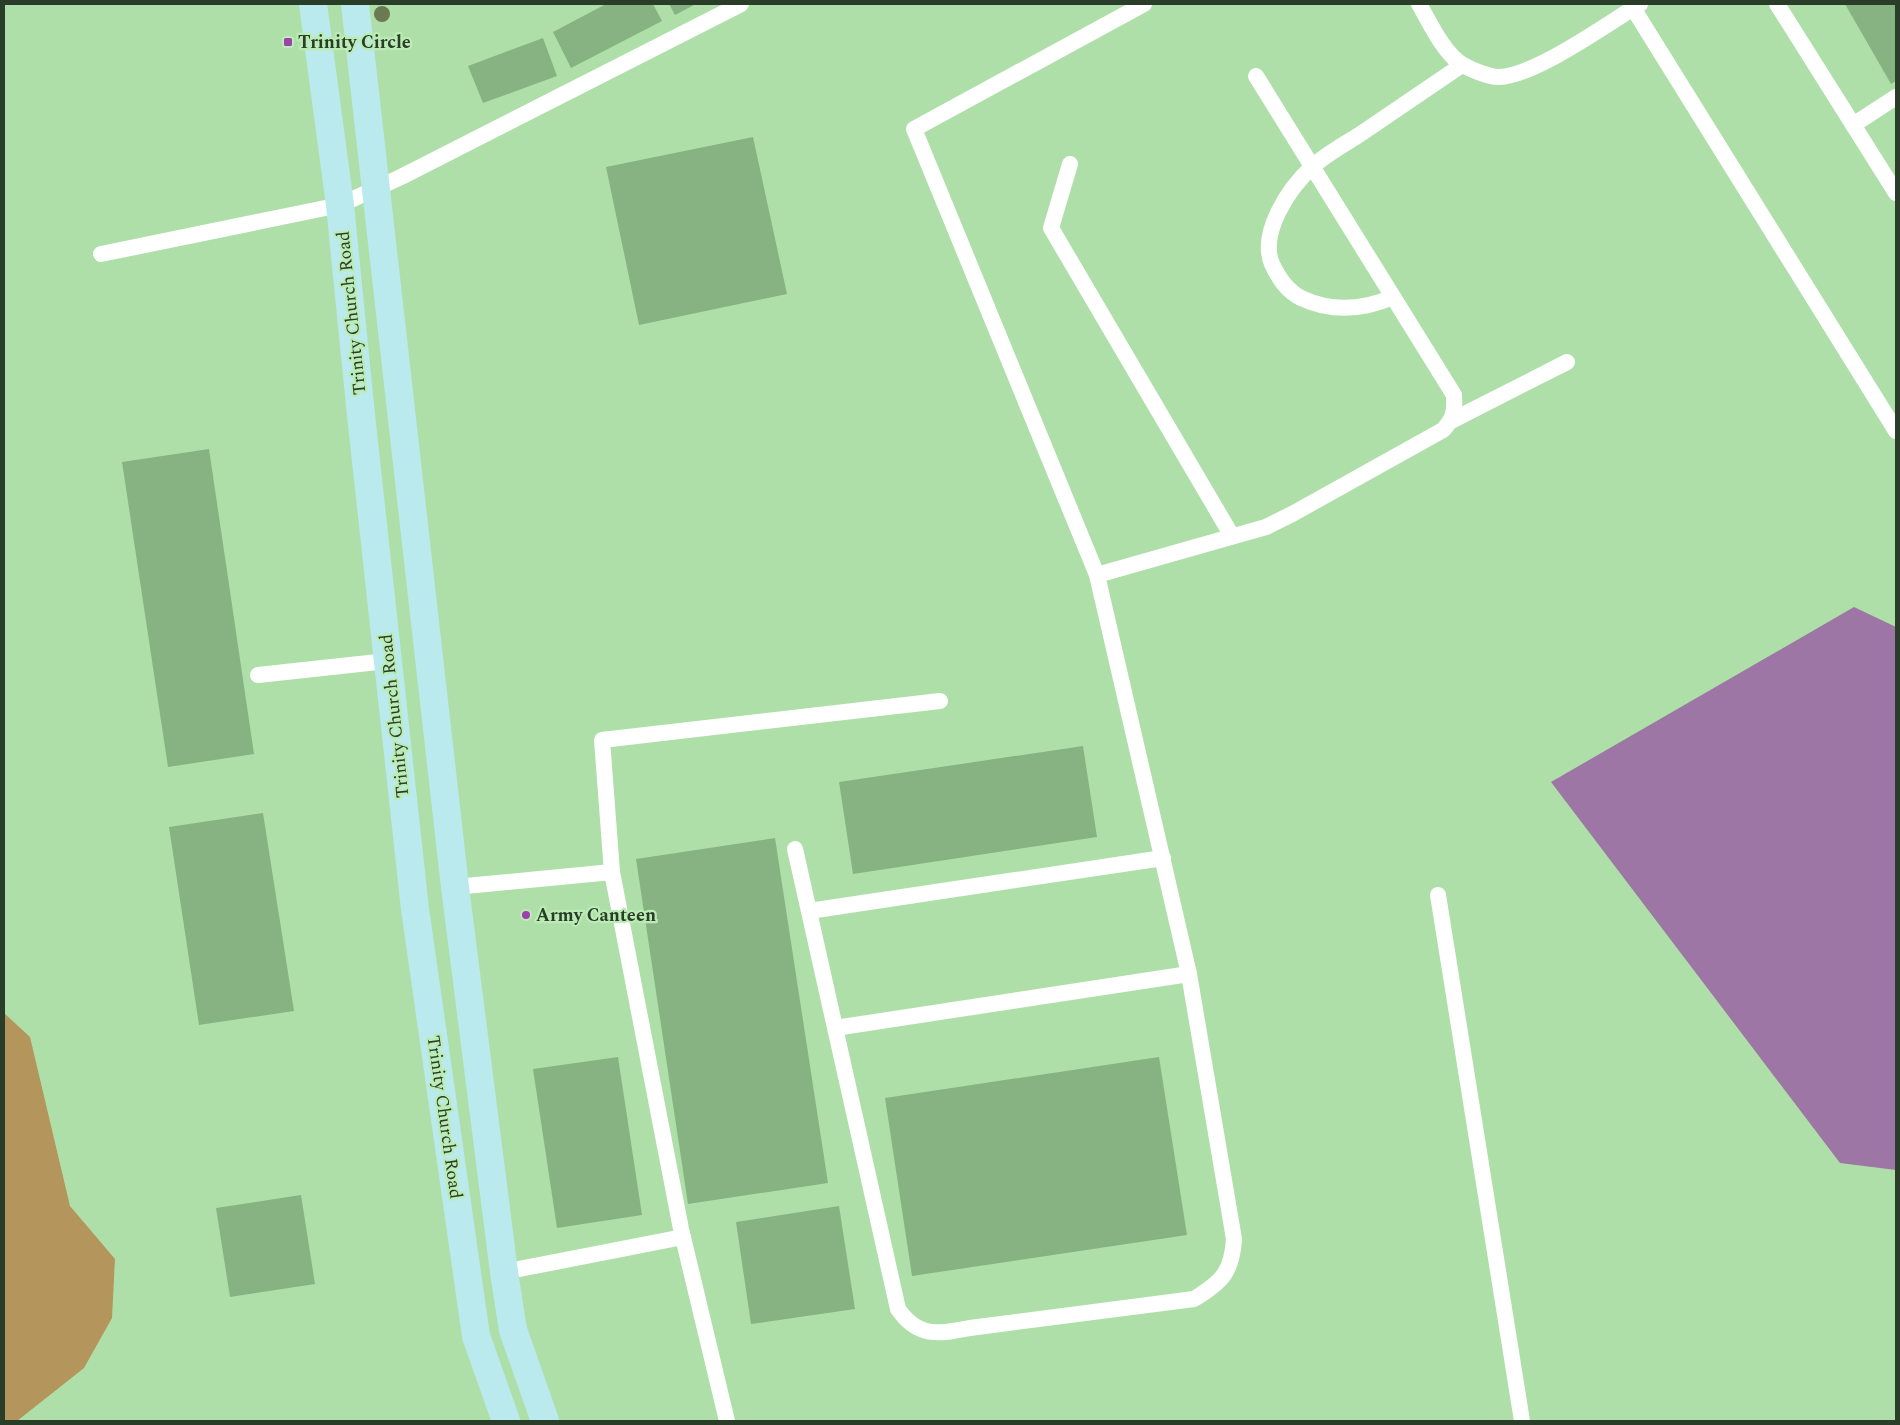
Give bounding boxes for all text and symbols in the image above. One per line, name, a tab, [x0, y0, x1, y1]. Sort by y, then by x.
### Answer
place label: Trinity Circle	[298, 29, 411, 56]
marker: Trinity Circle	[282, 36, 294, 48]
street label: Trinity Church Road	[329, 230, 374, 396]
street label: Trinity Church Road	[372, 633, 417, 799]
place label: Army Canteen	[536, 902, 656, 929]
marker: Army Canteen	[520, 909, 532, 921]
street label: Trinity Church Road	[420, 1034, 469, 1201]

